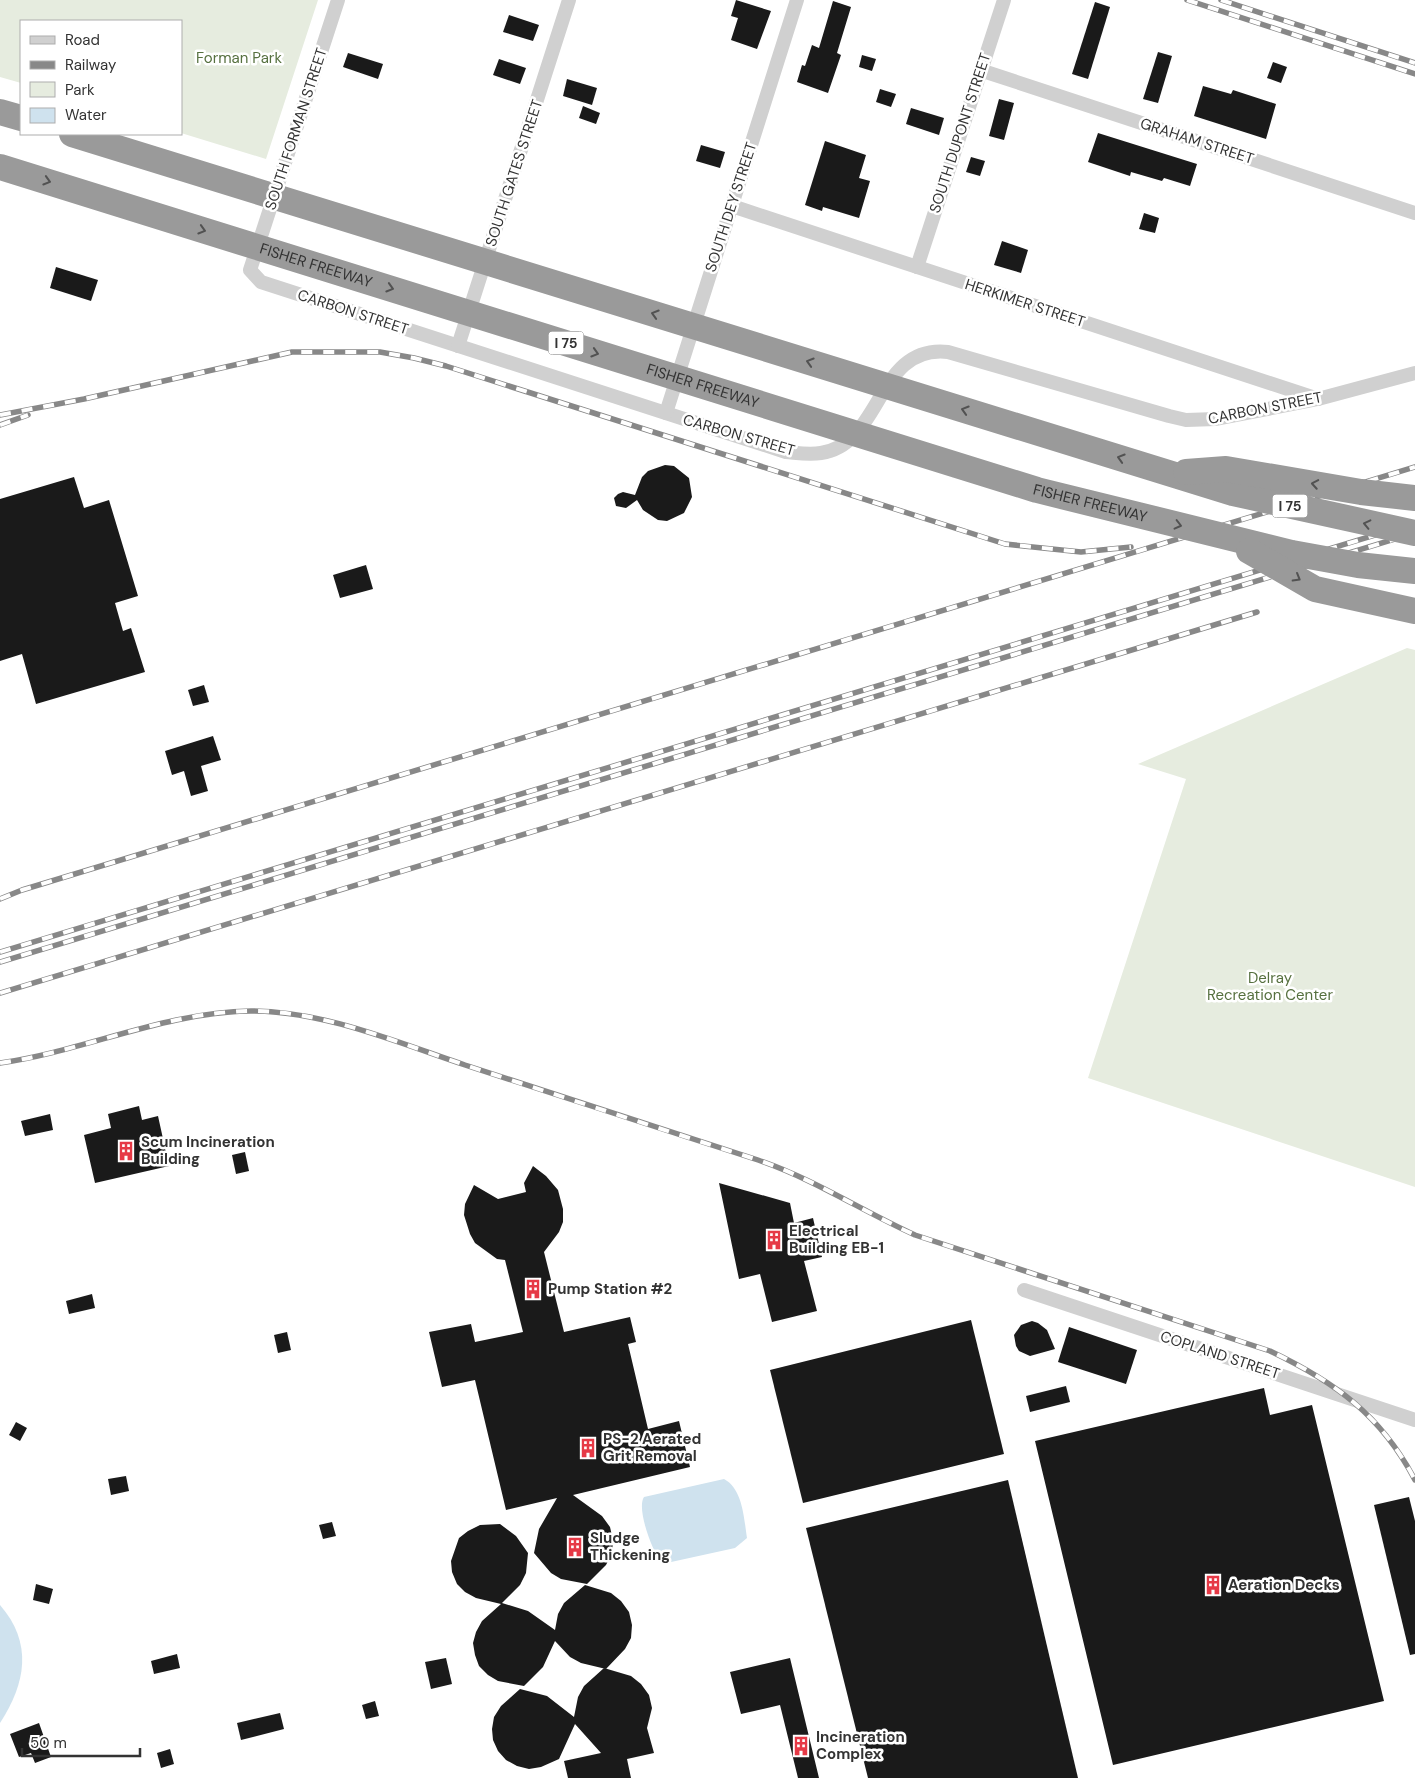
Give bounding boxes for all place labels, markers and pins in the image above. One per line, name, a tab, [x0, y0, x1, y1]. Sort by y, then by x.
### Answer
place label: Scum Incineration Building	[141, 1132, 275, 1169]
building icon: Scum Incineration Building	[115, 1140, 137, 1162]
place label: Electrical Building EB-1	[789, 1221, 884, 1258]
building icon: Electrical Building EB-1	[763, 1229, 785, 1251]
building icon: Pump Station #2	[522, 1278, 544, 1300]
place label: Pump Station #2	[548, 1279, 673, 1299]
place label: PS-2 Aerated Grit Removal	[603, 1429, 701, 1466]
building icon: PS-2 Aerated Grit Removal	[577, 1437, 599, 1459]
place label: Sludge Thickening	[590, 1528, 670, 1565]
building icon: Sludge Thickening	[564, 1536, 586, 1558]
building icon: Aeration Decks	[1202, 1574, 1224, 1596]
place label: Aeration Decks	[1228, 1575, 1340, 1595]
place label: Incineration Complex	[816, 1727, 905, 1764]
building icon: Incineration Complex	[790, 1735, 812, 1757]

